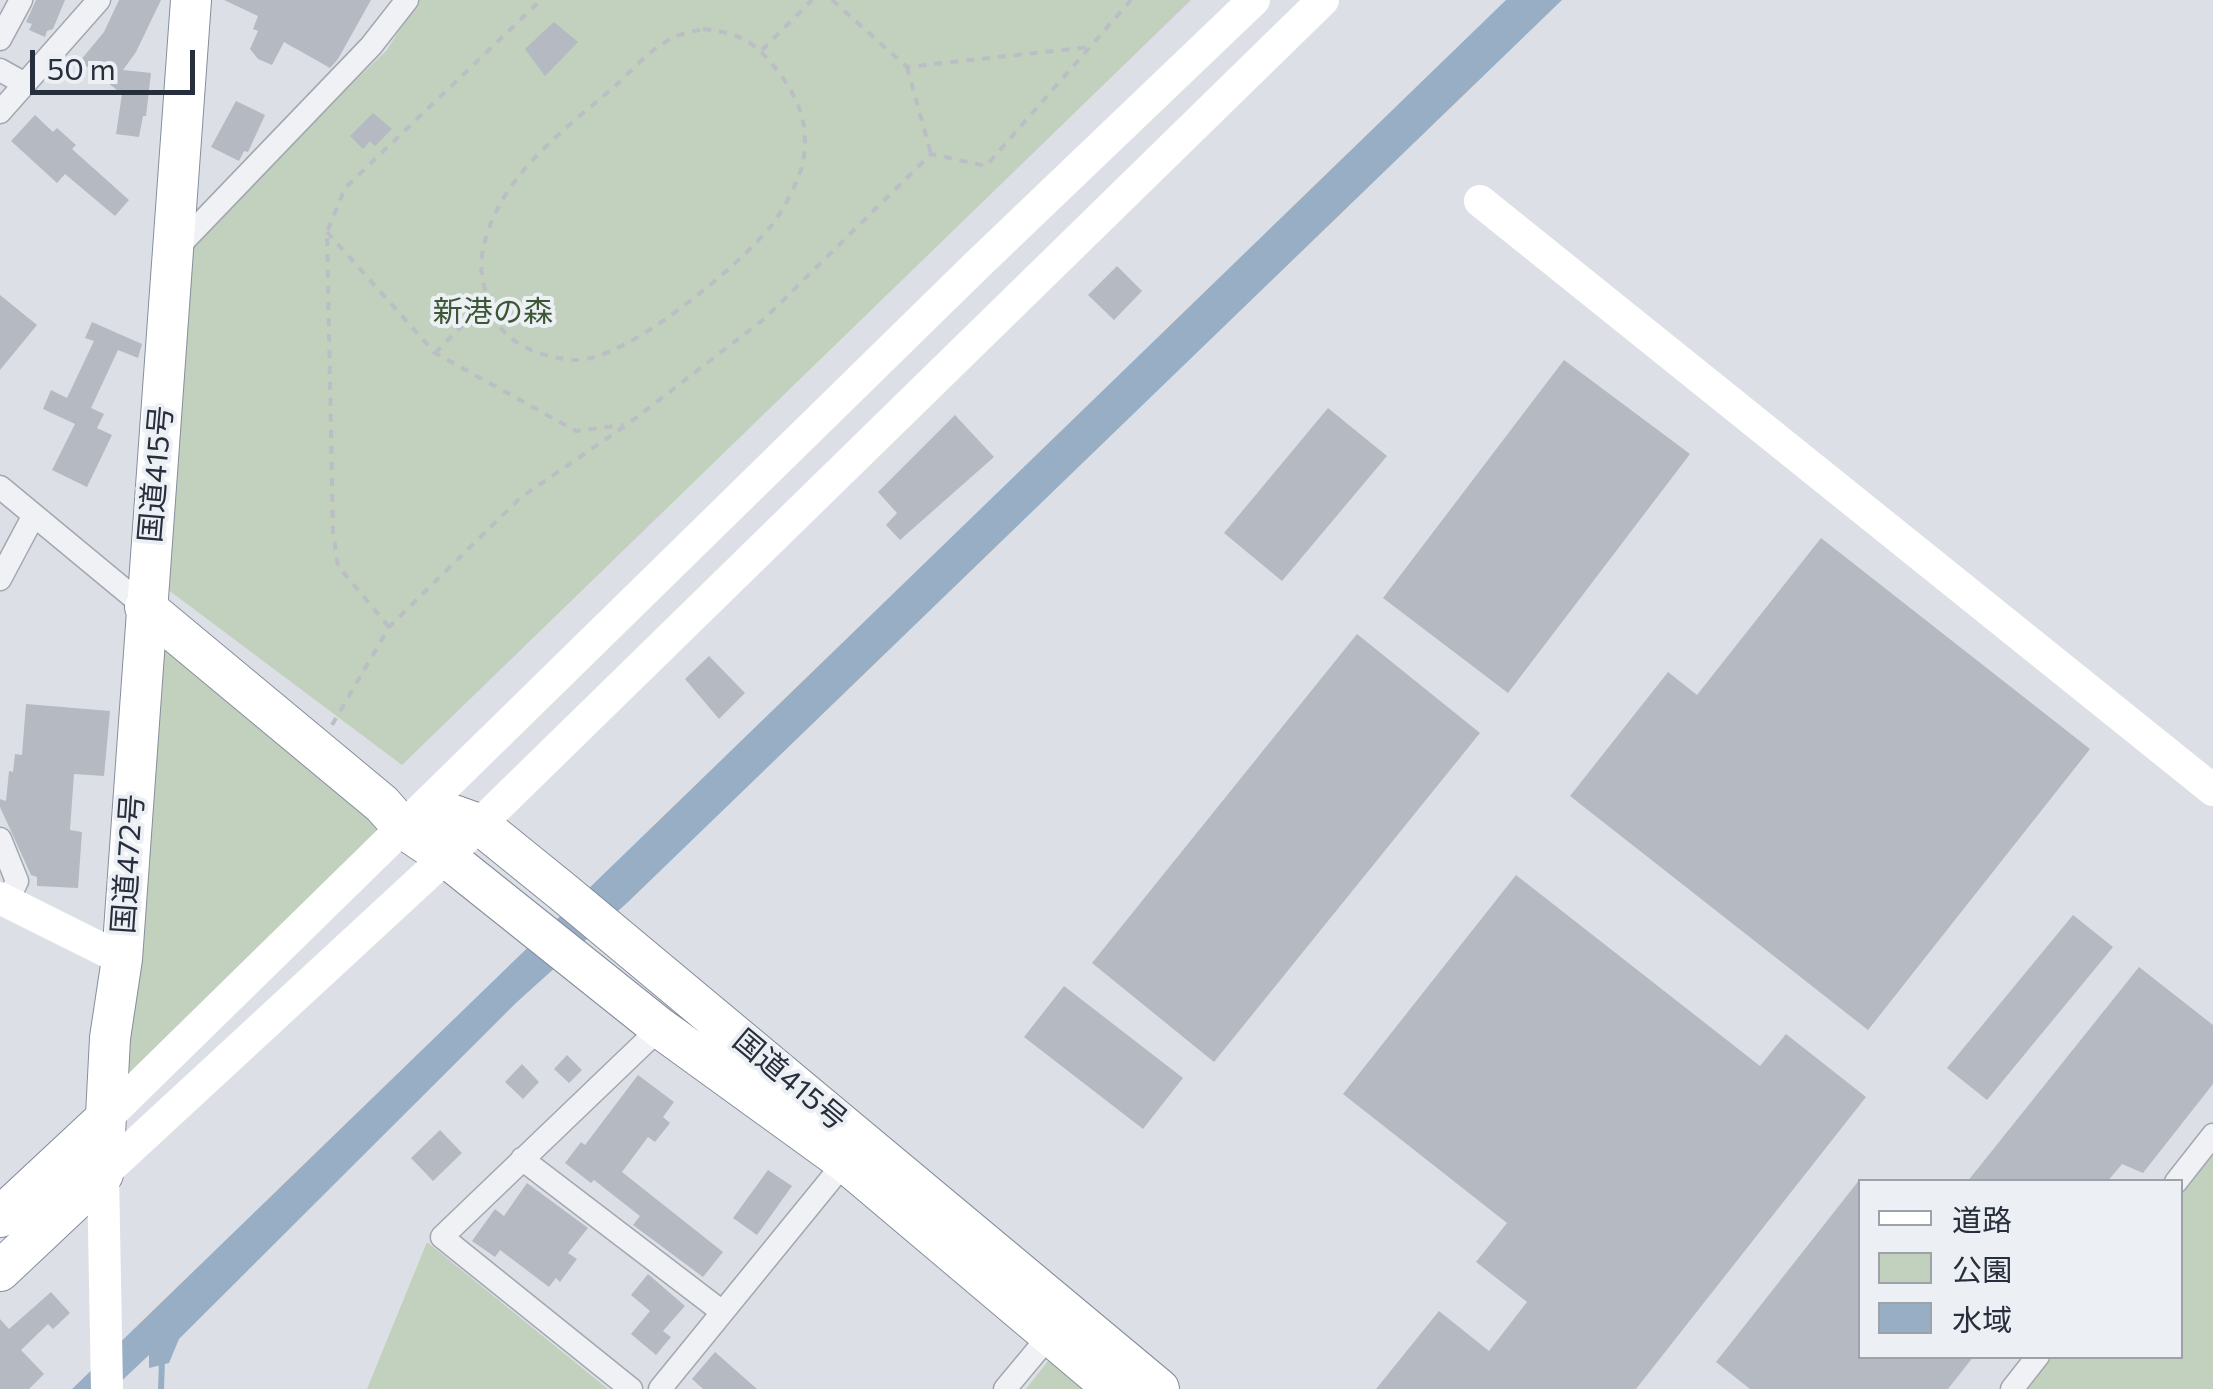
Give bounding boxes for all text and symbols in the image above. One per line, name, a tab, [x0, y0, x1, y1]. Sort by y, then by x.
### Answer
scale bar	[35, 30, 200, 92]
text: 50 m	[47, 49, 116, 86]
park label: 新港の森	[433, 294, 553, 330]
street label: 国道415号	[132, 404, 180, 544]
street label: 国道472号	[105, 793, 151, 935]
street label: 国道415号	[726, 1022, 854, 1138]
legend	[1858, 1179, 2183, 1359]
text: 道路	[1952, 1200, 2012, 1237]
text: 公園	[1952, 1250, 2012, 1287]
text: 水域	[1952, 1300, 2012, 1337]

